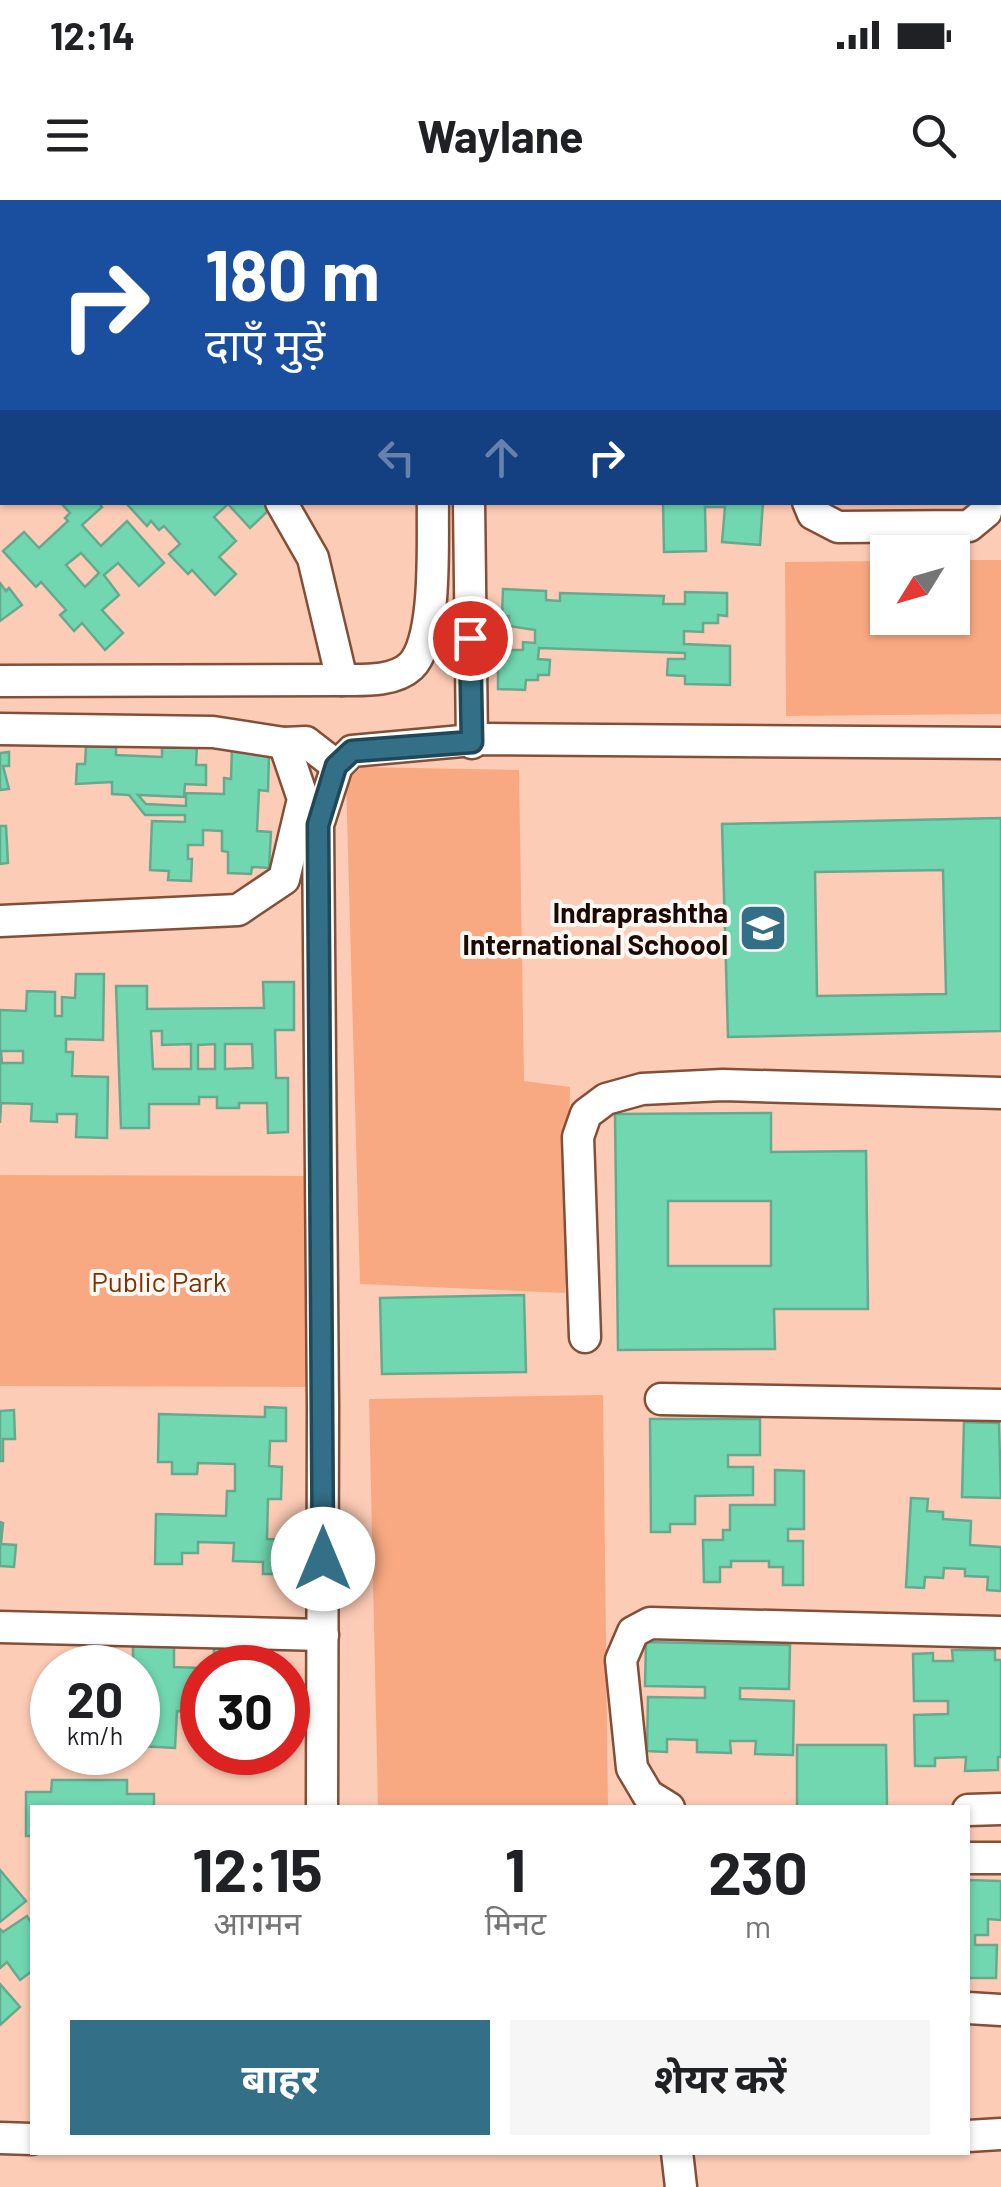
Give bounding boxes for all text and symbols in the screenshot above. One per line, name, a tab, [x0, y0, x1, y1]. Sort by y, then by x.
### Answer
text: 12:14	[50, 12, 135, 58]
icon: menu	[40, 108, 95, 163]
text: Waylane	[417, 108, 584, 162]
icon: search	[906, 108, 961, 163]
text: 180 m	[205, 231, 380, 315]
icon: right	[40, 240, 170, 370]
text: दाएँ मुड़ें	[205, 316, 325, 370]
icon: left	[369, 430, 424, 485]
icon: ahead	[474, 430, 529, 485]
icon: right	[579, 430, 634, 485]
north arrow	[870, 535, 970, 635]
map controls	[870, 535, 970, 635]
pin	[428, 596, 513, 681]
icon: arrive	[443, 611, 498, 666]
place label: Indraprashtha International Schoool	[463, 895, 728, 961]
school or university icon: Indraprashtha International Schoool	[737, 902, 789, 954]
park label: Public Park	[91, 1264, 227, 1298]
position arrow	[271, 1507, 375, 1611]
speed limit sign: 30	[180, 1645, 310, 1775]
text: 20	[67, 1668, 123, 1728]
text: km/h	[67, 1720, 123, 1750]
text: 12:15	[192, 1832, 323, 1904]
text: 1	[505, 1832, 526, 1904]
text: 230	[708, 1835, 808, 1907]
text: आगमन	[214, 1903, 301, 1941]
text: मिनट	[485, 1903, 546, 1941]
text: m	[745, 1906, 771, 1944]
button: बाहर	[70, 2020, 490, 2135]
button: शेयर करें	[510, 2020, 930, 2135]

